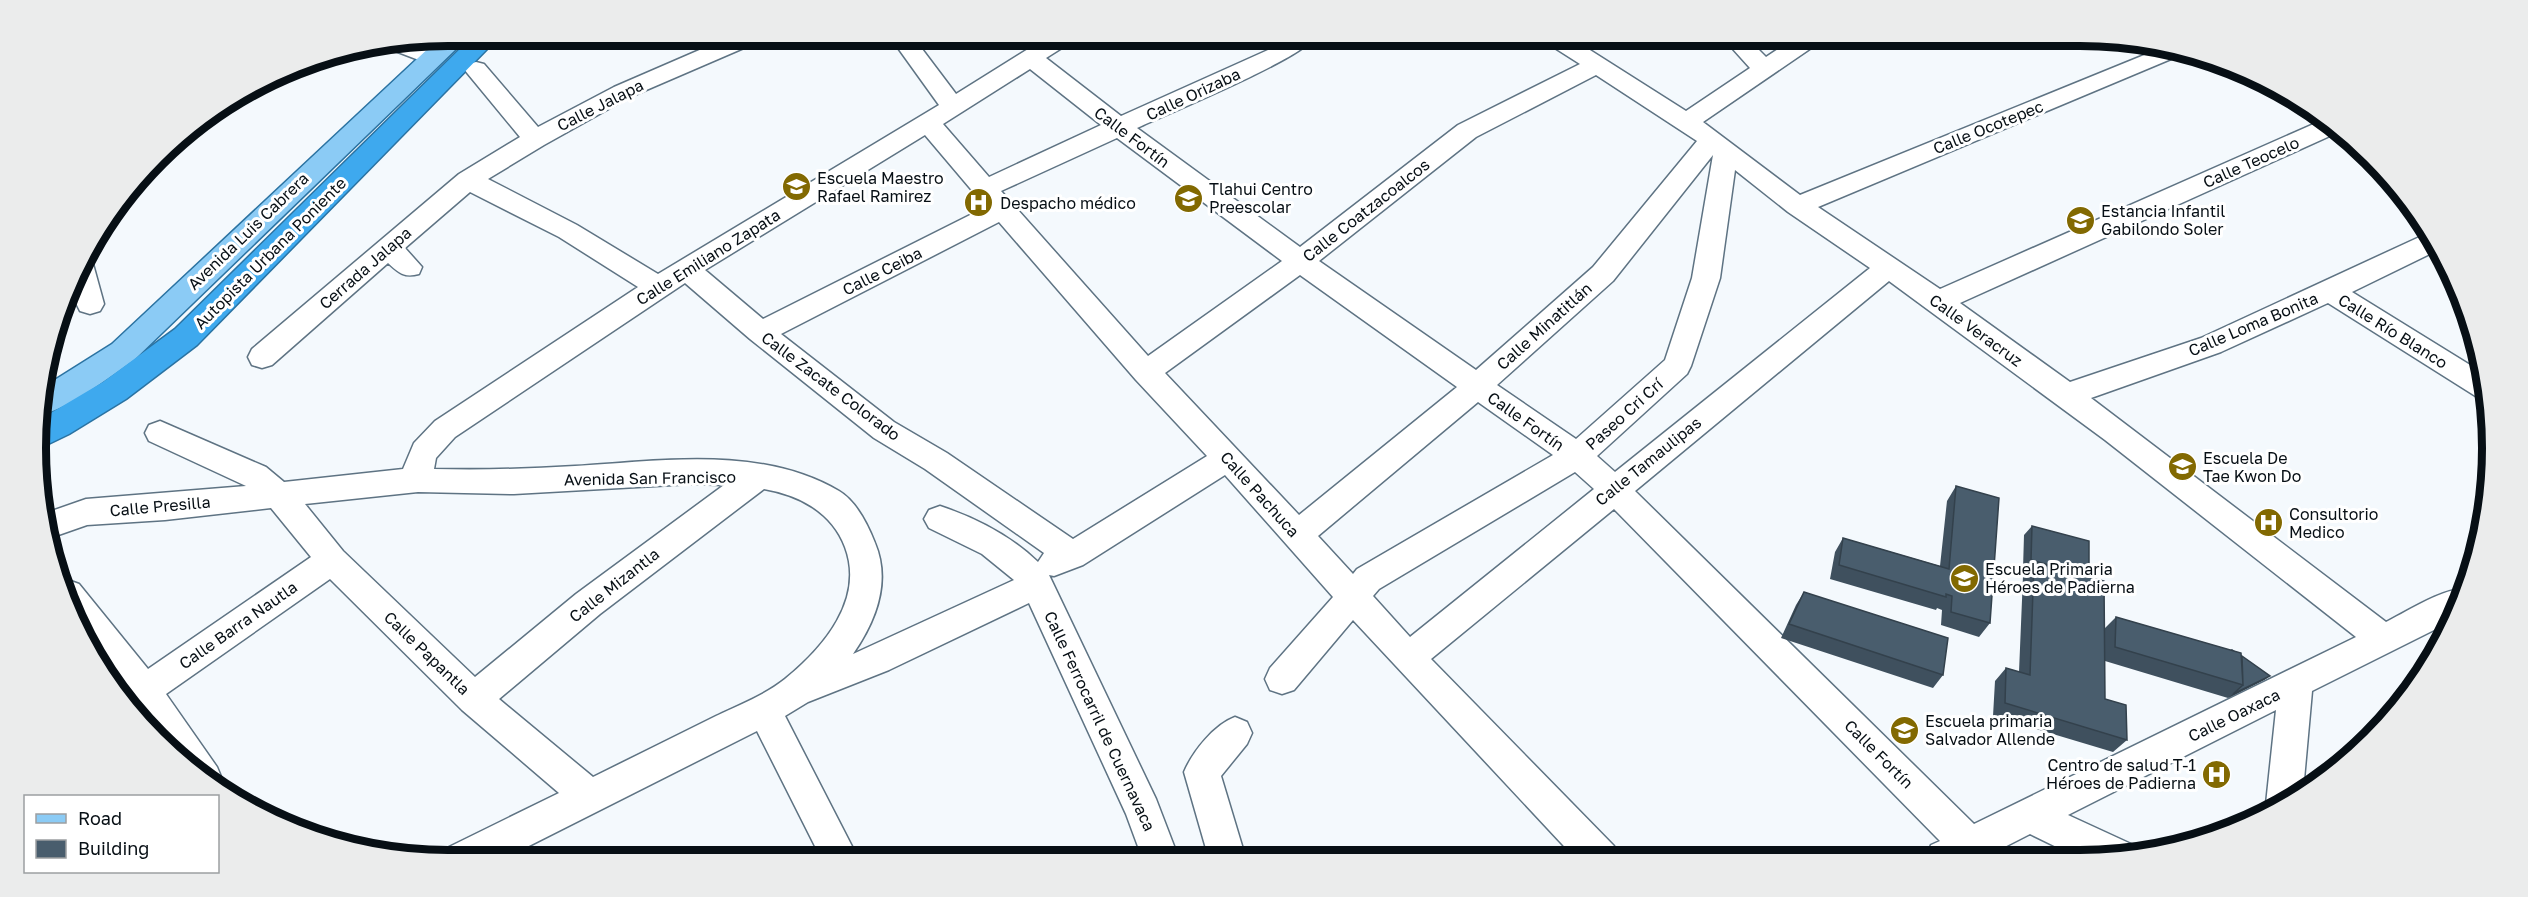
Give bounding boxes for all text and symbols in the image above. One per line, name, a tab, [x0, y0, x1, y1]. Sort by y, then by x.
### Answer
street label: Calle Orizaba	[1143, 63, 1243, 125]
street label: Calle Jalapa	[553, 75, 647, 135]
street label: Calle Ocotepec	[1930, 96, 2046, 158]
street label: Calle Fortín	[1090, 102, 1174, 172]
street label: Calle Teocelo	[2200, 132, 2302, 192]
street label: Calle Coatzacoalcos	[1299, 154, 1433, 266]
street label: Avenida Luis Cabrera	[183, 168, 313, 294]
place label: Escuela Maestro Rafael Ramirez	[817, 168, 944, 206]
school or university icon: Escuela Maestro Rafael Ramirez	[780, 171, 812, 203]
street label: Autopista Urbana Poniente	[190, 173, 350, 333]
place label: Tlahui Centro Preescolar	[1209, 179, 1313, 217]
school or university icon: Tlahui Centro Preescolar	[1172, 182, 1204, 214]
hospital icon: Despacho médico	[963, 187, 995, 219]
place label: Despacho médico	[1000, 193, 1136, 213]
place label: Estancia Infantil Gabilondo Soler	[2101, 201, 2225, 239]
street label: Calle Emiliano Zapata	[632, 204, 784, 310]
school or university icon: Estancia Infantil Gabilondo Soler	[2064, 204, 2096, 236]
street label: Cerrada Jalapa	[315, 223, 415, 313]
street label: Calle Ceiba	[839, 242, 925, 300]
street label: Calle Minatitlán	[1492, 278, 1596, 374]
street label: Calle Loma Bonita	[2185, 288, 2321, 360]
street label: Calle Río Blanco	[2335, 289, 2451, 373]
street label: Calle Veracruz	[1926, 290, 2026, 370]
street label: Calle Zacate Colorado	[758, 327, 904, 445]
street label: Paseo Cri Crí	[1581, 373, 1668, 454]
street label: Calle Fortín	[1484, 387, 1568, 455]
street label: Calle Tamaulipas	[1591, 412, 1705, 510]
street label: Calle Pachuca	[1216, 447, 1304, 541]
place label: Escuela De Tae Kwon Do	[2203, 448, 2301, 486]
school or university icon: Escuela De Tae Kwon Do	[2166, 451, 2198, 483]
street label: Avenida San Francisco	[564, 466, 736, 490]
street label: Calle Presilla	[109, 492, 211, 520]
place label: Consultorio Medico	[2289, 504, 2378, 542]
hospital icon: Consultorio Medico	[2252, 507, 2284, 539]
street label: Calle Mizantla	[565, 544, 663, 626]
place label: Escuela Primaria Héroes de Padierna	[1985, 559, 2135, 597]
school or university icon: Escuela Primaria Héroes de Padierna	[1948, 562, 1980, 594]
street label: Calle Barra Nautla	[175, 577, 301, 673]
street label: Calle Papantla	[380, 607, 474, 699]
street label: Calle Ferrocarril de Cuernavaca	[1040, 608, 1160, 834]
street label: Calle Oaxaca	[2185, 684, 2283, 746]
place label: Escuela primaria Salvador Allende	[1925, 711, 2055, 749]
school or university icon: Escuela primaria Salvador Allende	[1888, 714, 1920, 746]
street label: Calle Fortín	[1840, 715, 1918, 793]
place label: Centro de salud T-1 Héroes de Padierna	[2046, 755, 2196, 793]
hospital icon: Centro de salud T-1 Héroes de Padierna	[2201, 758, 2233, 790]
legend	[24, 795, 219, 873]
text: Road	[78, 807, 122, 829]
text: Building	[78, 837, 149, 859]

